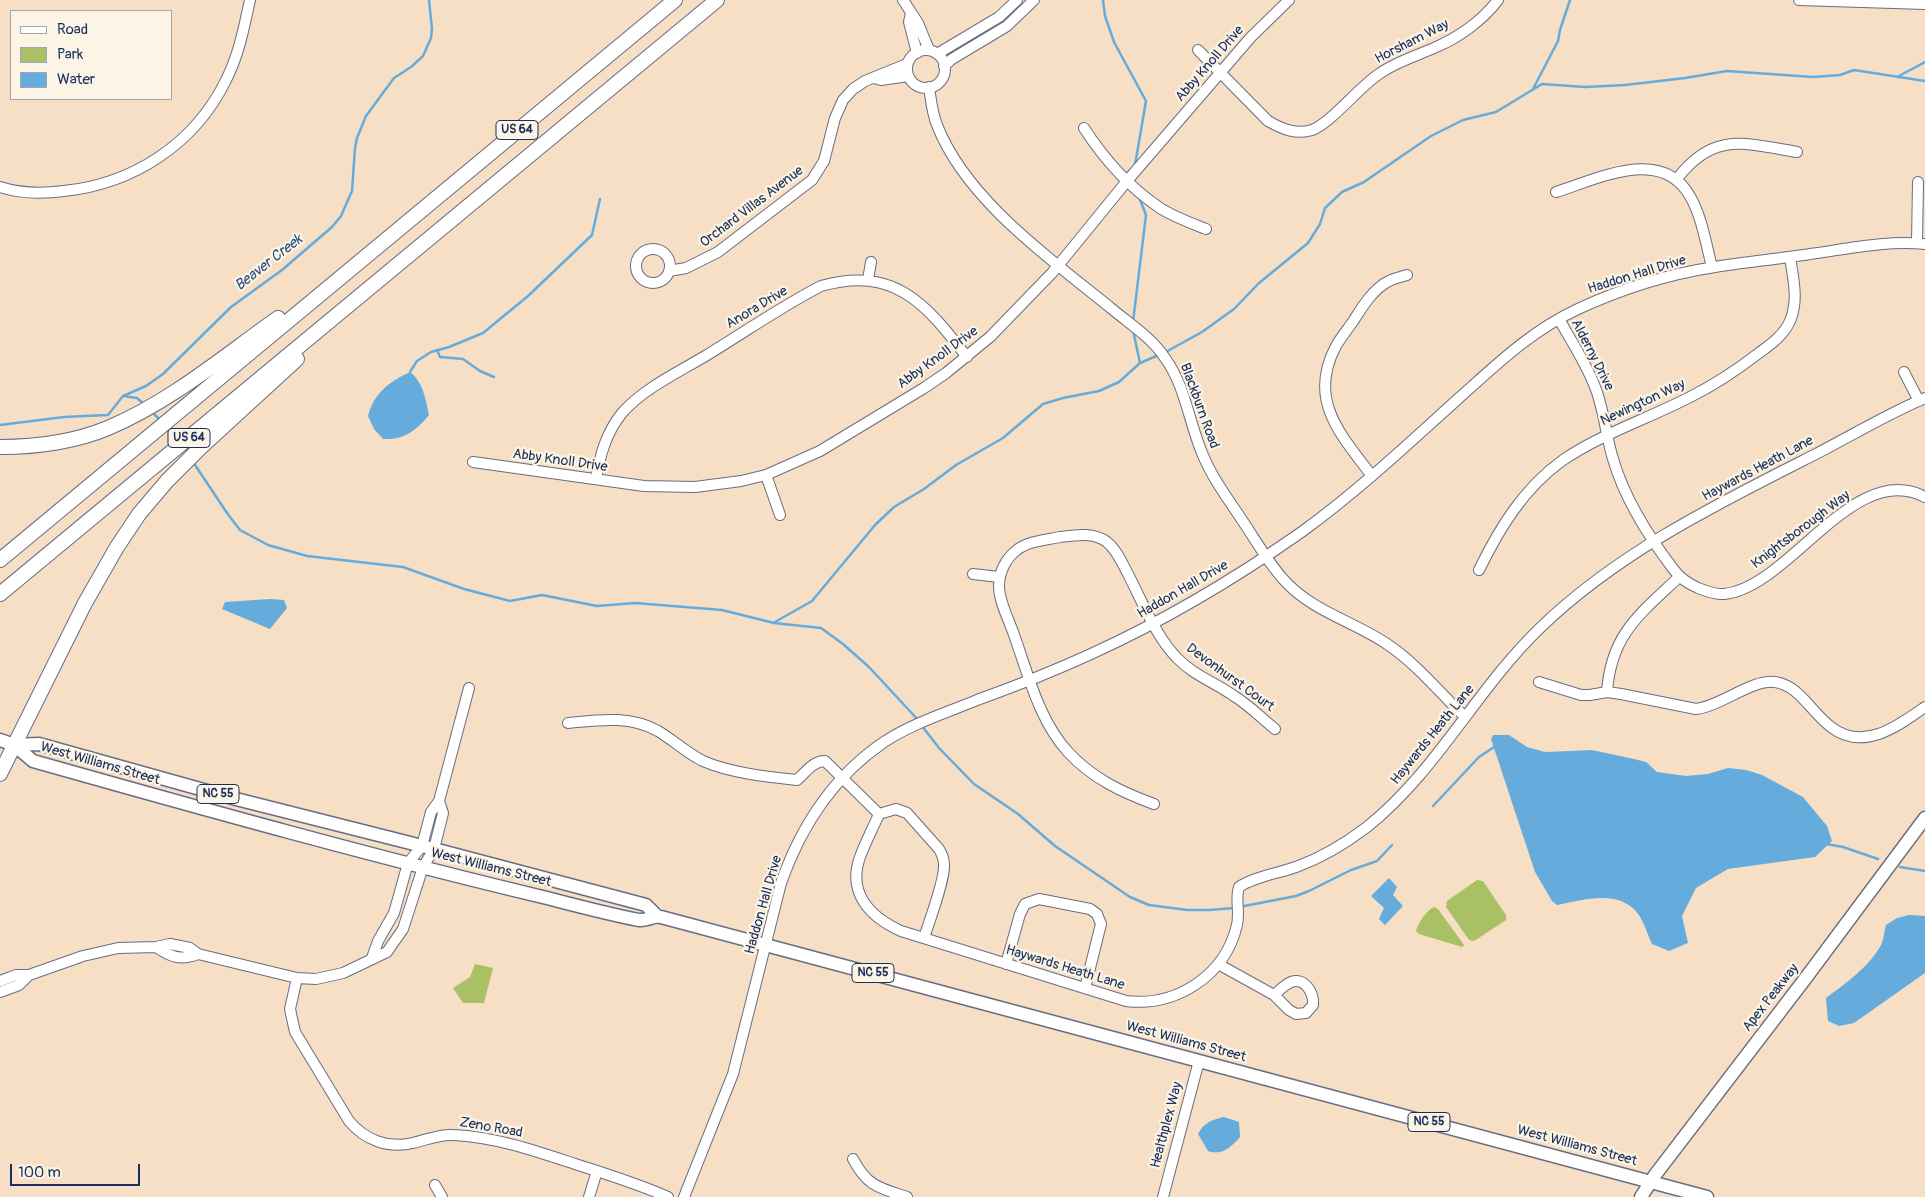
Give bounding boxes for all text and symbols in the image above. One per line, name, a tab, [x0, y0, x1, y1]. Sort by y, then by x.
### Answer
legend	[10, 10, 172, 100]
street label: Horsham Way	[1372, 16, 1452, 68]
text: Road	[57, 20, 88, 39]
street label: Abby Knoll Drive	[1172, 22, 1248, 106]
text: Park	[57, 45, 83, 64]
text: Water	[57, 70, 95, 89]
road number: US 64	[496, 120, 538, 140]
street label: Orchard Villas Avenue	[697, 163, 807, 251]
water label: Beaver Creek	[232, 231, 306, 295]
street label: Haddon Hall Drive	[1586, 252, 1688, 298]
street label: Anora Drive	[723, 283, 791, 333]
street label: Alderny Drive	[1567, 316, 1617, 394]
street label: Abby Knoll Drive	[894, 323, 982, 393]
street label: Blackburn Road	[1176, 361, 1222, 451]
street label: Newington Way	[1598, 376, 1688, 430]
road number: US 64	[168, 428, 210, 448]
street label: Haywards Heath Lane	[1700, 433, 1816, 505]
street label: Abby Knoll Drive	[511, 446, 609, 476]
street label: Knightsborough Way	[1748, 487, 1854, 573]
street label: Haddon Hall Drive	[1135, 557, 1231, 623]
street label: Devonhurst Court	[1183, 640, 1277, 716]
street label: Haywards Heath Lane	[1388, 682, 1478, 788]
street label: West Williams Street	[38, 739, 162, 789]
road number: NC 55	[197, 784, 239, 804]
street label: West Williams Street	[429, 845, 553, 891]
street label: Haddon Hall Drive	[742, 854, 786, 956]
street label: Haywards Heath Lane	[1003, 942, 1127, 994]
street label: Apex Peakway	[1739, 961, 1803, 1035]
road number: NC 55	[852, 964, 894, 982]
street label: West Williams Street	[1124, 1018, 1248, 1066]
street label: Healthplex Way	[1147, 1080, 1187, 1170]
road number: NC 55	[1408, 1112, 1450, 1132]
street label: Zeno Road	[458, 1114, 524, 1142]
street label: West Williams Street	[1515, 1122, 1639, 1170]
scale bar	[12, 1154, 142, 1186]
text: 100 m	[18, 1163, 61, 1182]

